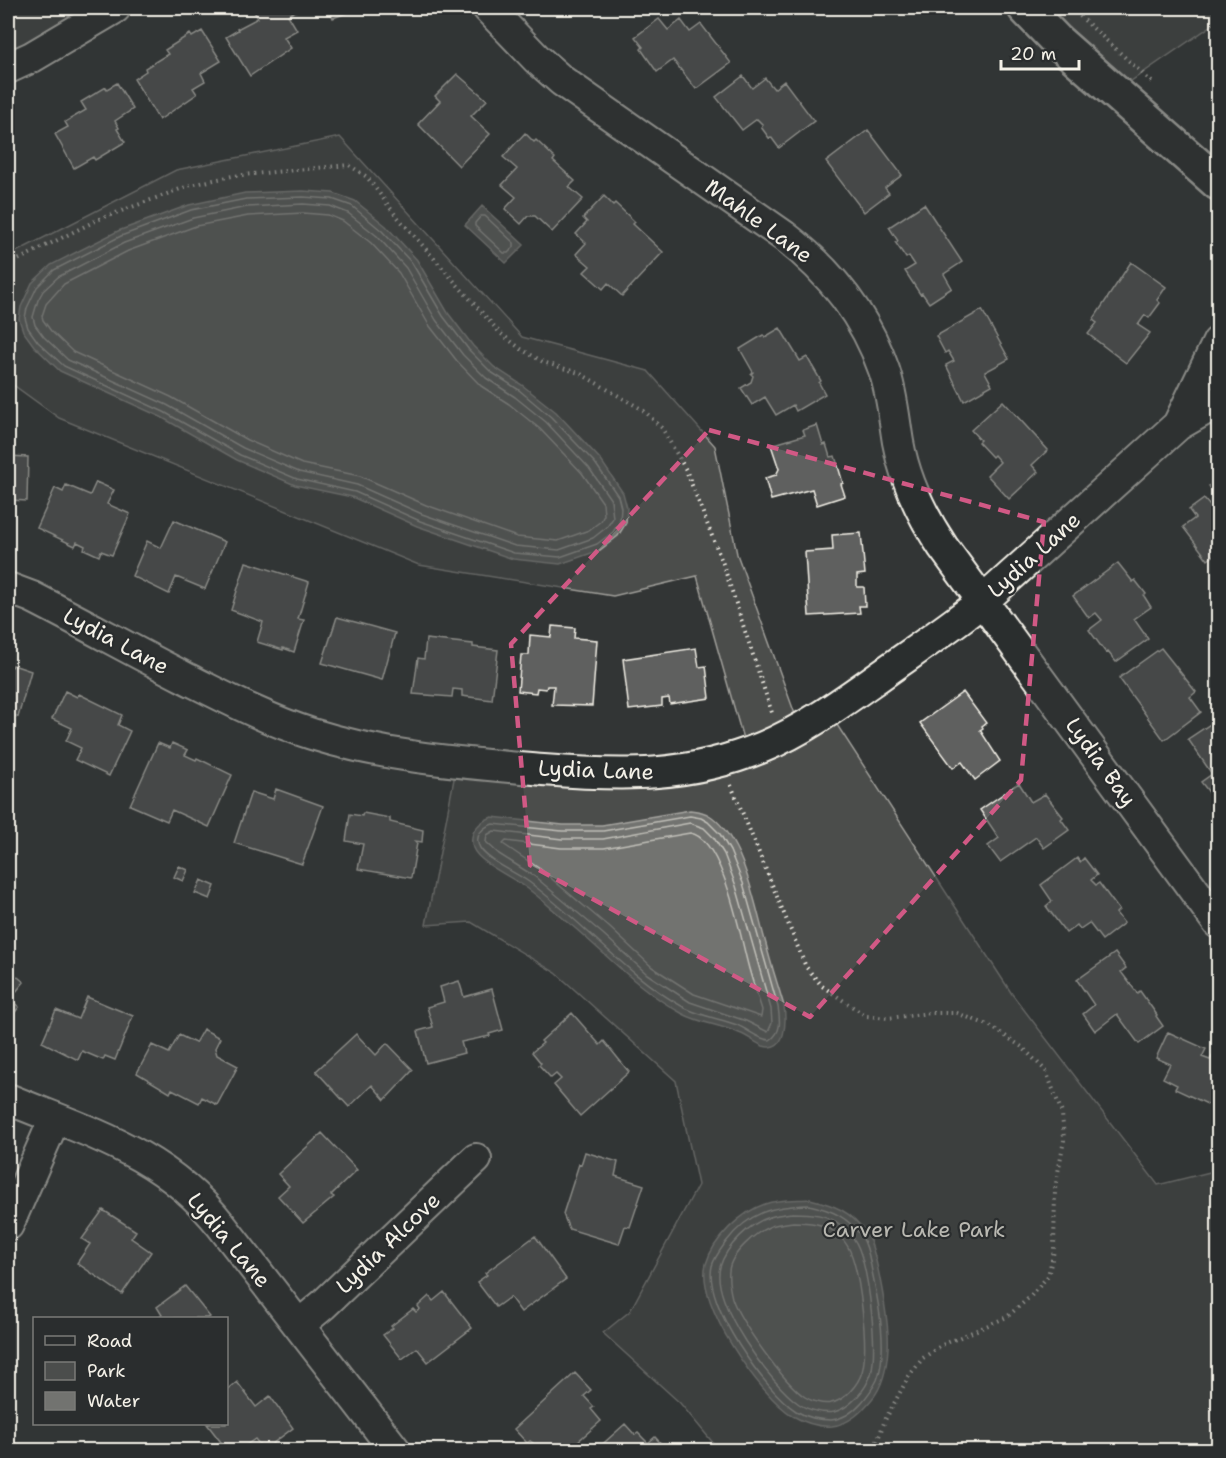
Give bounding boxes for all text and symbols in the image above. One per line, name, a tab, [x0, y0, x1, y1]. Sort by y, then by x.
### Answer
scale bar	[1001, 33, 1079, 71]
text: 20 m	[1010, 42, 1056, 66]
street label: Mahle Lane	[700, 172, 818, 270]
street label: Lydia Lane	[981, 505, 1087, 605]
street label: Lydia Lane	[58, 601, 174, 681]
street label: Lydia Bay	[1059, 712, 1143, 812]
street label: Lydia Lane	[538, 753, 654, 787]
street label: Lydia Lane	[181, 1186, 277, 1294]
street label: Lydia Alcove	[330, 1186, 446, 1300]
park label: Carver Lake Park	[823, 1215, 1005, 1244]
legend	[33, 1317, 228, 1425]
text: Road	[87, 1329, 132, 1353]
text: Park	[87, 1359, 126, 1383]
text: Water	[87, 1389, 140, 1413]

